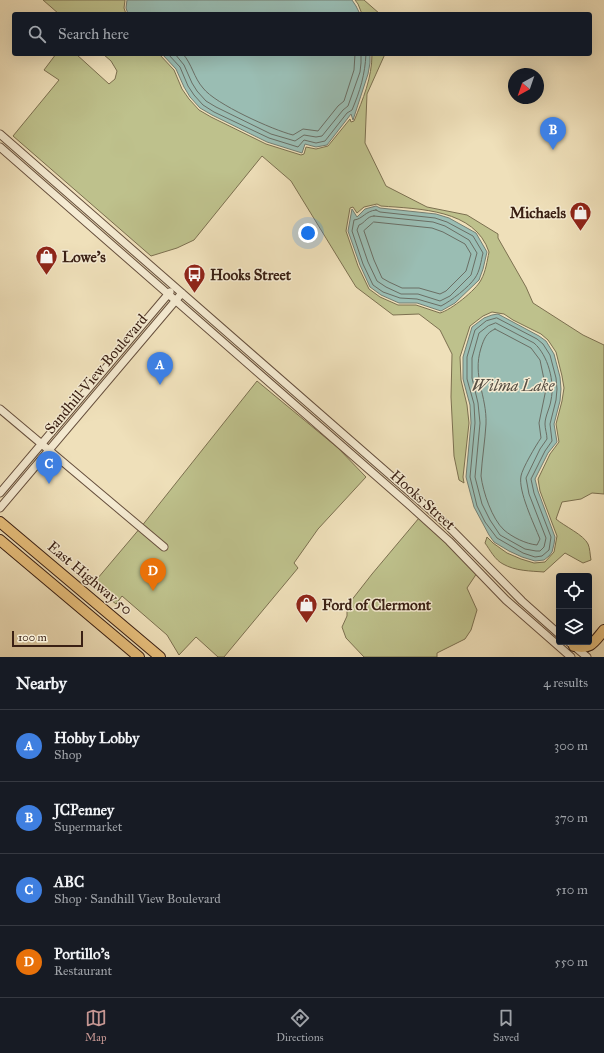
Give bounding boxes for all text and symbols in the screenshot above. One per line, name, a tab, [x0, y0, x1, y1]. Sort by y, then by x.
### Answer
search box	[12, 12, 592, 56]
icon: search	[26, 23, 48, 45]
text: Search here	[58, 25, 129, 43]
north arrow	[508, 68, 544, 104]
pin: B	[540, 117, 566, 150]
shop icon: Michaels	[568, 200, 594, 233]
place label: Michaels	[510, 204, 567, 222]
your location	[298, 223, 318, 243]
shop icon: Lowe's	[34, 244, 60, 277]
place label: Lowe's	[62, 248, 106, 266]
bus stop icon: Hooks Street	[182, 262, 208, 295]
place label: Hooks Street	[210, 266, 292, 284]
street label: Sandhill View Boulevard	[41, 310, 152, 437]
pin: A	[147, 352, 173, 385]
water label: Wilma Lake	[472, 376, 555, 395]
pin: C	[36, 451, 62, 484]
street label: Hooks Street	[387, 466, 460, 534]
street label: East Highway 50	[44, 537, 136, 619]
pin: D	[140, 558, 166, 591]
map controls	[556, 573, 592, 645]
button: locate	[556, 573, 592, 609]
shop icon: Ford of Clermont	[293, 592, 319, 625]
place label: Ford of Clermont	[322, 596, 432, 614]
button: layers	[556, 609, 592, 645]
scale bar	[12, 629, 83, 648]
text: 100 m	[18, 631, 47, 644]
text: Nearby	[16, 673, 67, 694]
text: 4 results	[543, 675, 588, 691]
text: Hobby Lobby	[54, 729, 139, 747]
text: A	[25, 738, 33, 754]
text: 300 m	[554, 738, 588, 754]
text: Shop	[54, 747, 82, 763]
text: JCPenney	[54, 801, 114, 819]
text: B	[25, 810, 33, 826]
text: 370 m	[555, 810, 588, 826]
text: Supermarket	[54, 819, 122, 835]
text: ABC	[54, 873, 84, 891]
text: C	[25, 882, 33, 898]
text: 510 m	[556, 882, 588, 898]
text: Shop · Sandhill View Boulevard	[54, 891, 221, 907]
text: Portillo's	[54, 945, 110, 963]
text: D	[24, 954, 34, 970]
text: 550 m	[555, 954, 588, 970]
text: Restaurant	[54, 963, 112, 979]
tab: Map	[85, 1007, 107, 1044]
tab: Directions	[276, 1007, 324, 1044]
tab: Saved	[493, 1007, 519, 1044]

